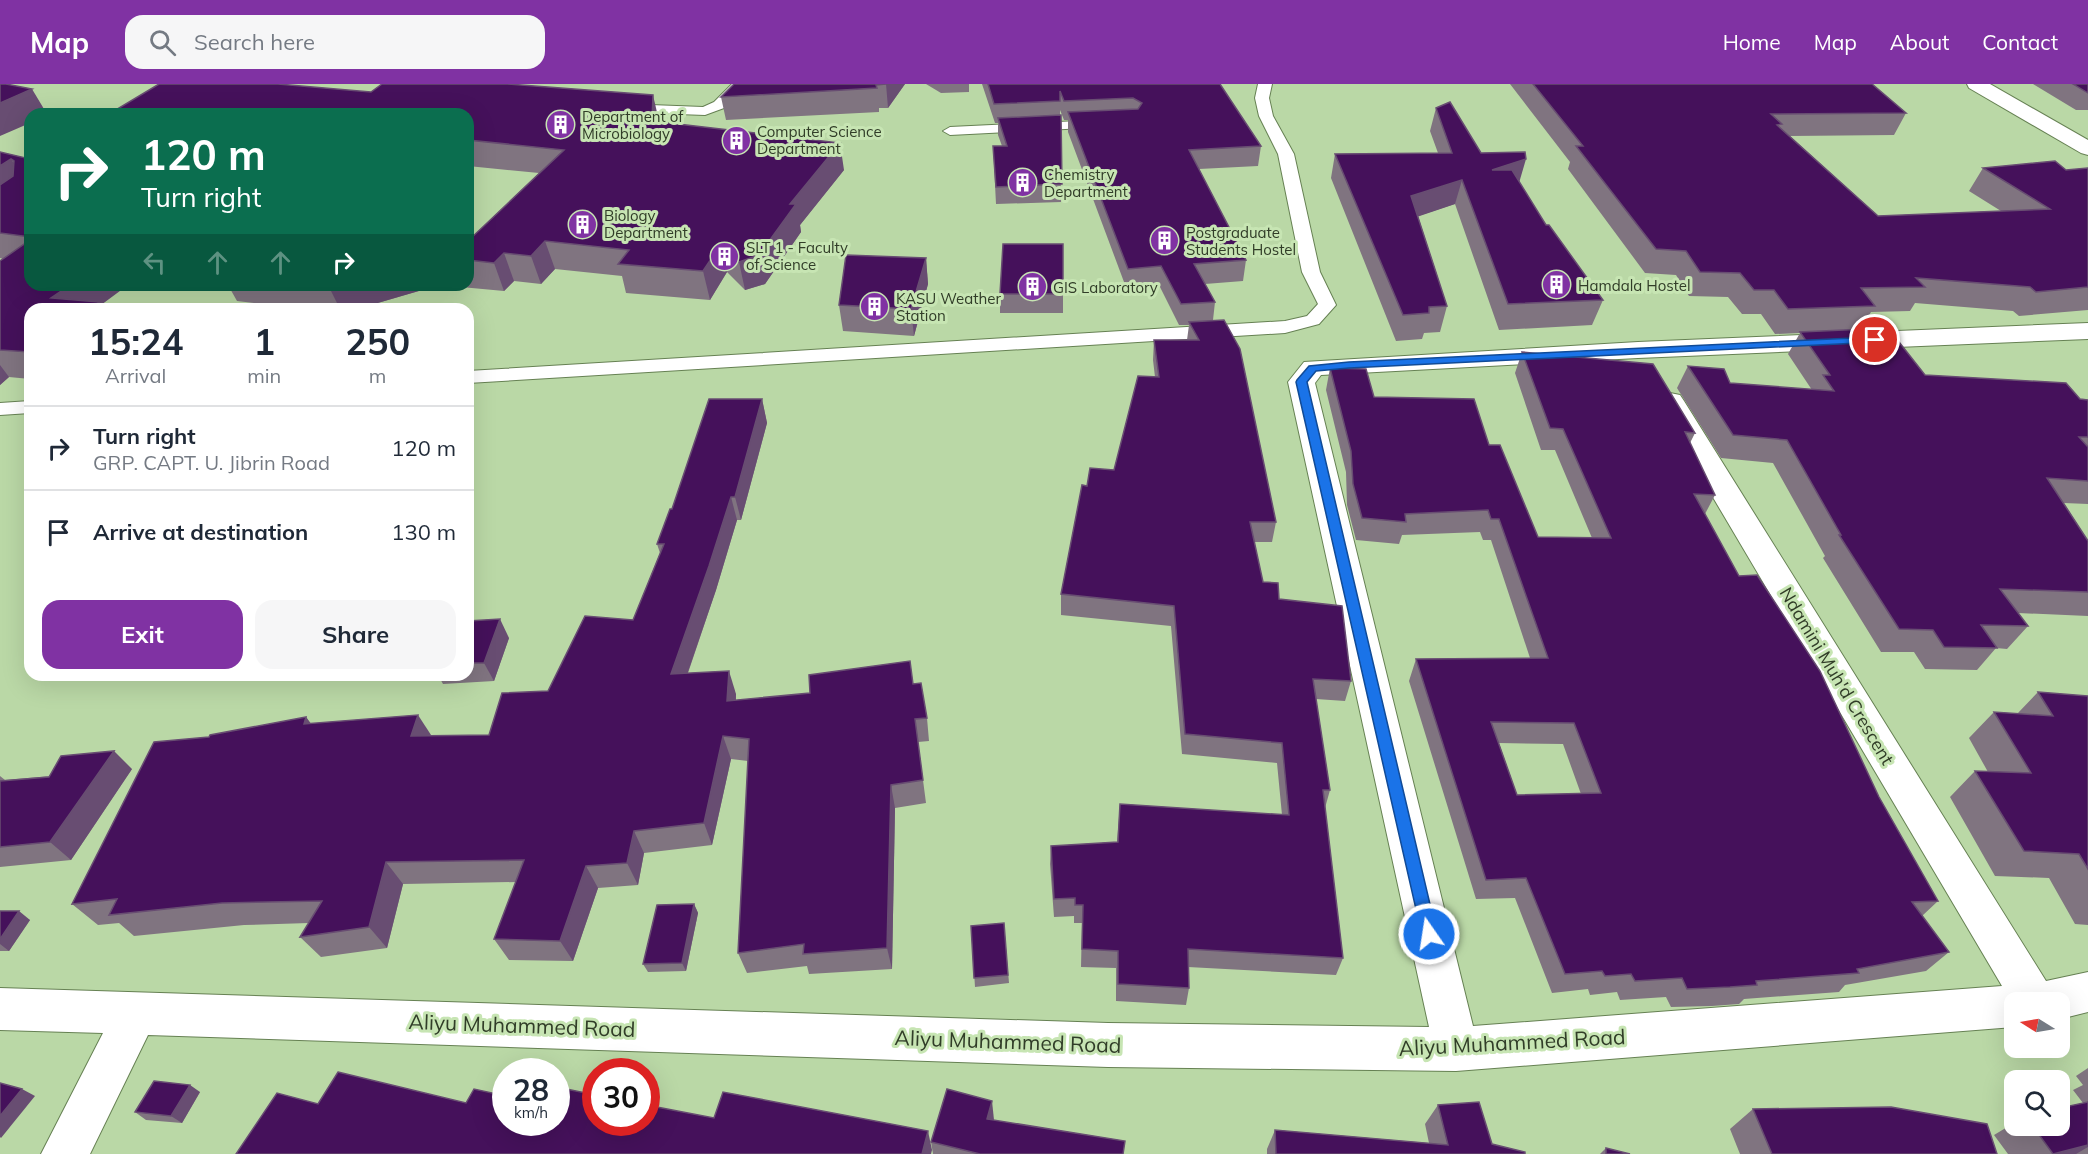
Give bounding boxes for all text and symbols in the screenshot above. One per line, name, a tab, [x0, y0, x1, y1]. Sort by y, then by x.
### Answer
search box	[125, 15, 545, 69]
text: Map	[30, 25, 89, 60]
icon: search	[146, 26, 179, 59]
text: Search here	[194, 28, 315, 56]
text: Home	[1723, 29, 1781, 55]
text: Map	[1814, 29, 1857, 55]
text: About	[1890, 29, 1949, 55]
text: Contact	[1982, 29, 2058, 55]
place label: Department of Microbiology	[582, 107, 684, 143]
building icon: Department of Microbiology	[545, 109, 577, 141]
place label: Computer Science Department	[757, 122, 882, 158]
building icon: Computer Science Department	[720, 124, 752, 156]
text: 120 m	[141, 128, 266, 181]
icon: right	[42, 132, 120, 210]
place label: Chemistry Department	[1044, 165, 1128, 201]
building icon: Chemistry Department	[1007, 167, 1039, 199]
text: Turn right	[141, 180, 261, 214]
place label: Biology Department	[604, 206, 688, 242]
building icon: Biology Department	[567, 208, 599, 240]
place label: Postgraduate Students Hostel	[1186, 223, 1296, 259]
building icon: Postgraduate Students Hostel	[1149, 225, 1181, 257]
place label: SLT 1 - Faculty of Science	[746, 238, 848, 274]
building icon: SLT 1 - Faculty of Science	[709, 240, 741, 272]
icon: left	[138, 246, 171, 279]
icon: ahead	[201, 246, 234, 279]
icon: ahead	[264, 246, 297, 279]
icon: right	[327, 246, 360, 279]
building icon: Hamdala Hostel	[1541, 269, 1573, 301]
building icon: GIS Laboratory	[1016, 271, 1048, 303]
place label: Hamdala Hostel	[1578, 276, 1690, 295]
place label: GIS Laboratory	[1053, 278, 1158, 297]
place label: KASU Weather Station	[896, 289, 1001, 325]
building icon: KASU Weather Station	[859, 291, 891, 323]
pin	[1849, 314, 1900, 365]
text: 15:24	[88, 319, 183, 364]
text: 1	[253, 319, 275, 364]
text: 250	[345, 319, 410, 364]
icon: arrive	[1858, 323, 1891, 356]
text: Arrival	[105, 363, 166, 388]
text: min	[247, 363, 281, 388]
text: m	[369, 363, 386, 388]
text: Turn right	[93, 422, 196, 450]
icon: right	[42, 432, 75, 465]
text: 120 m	[391, 434, 456, 462]
text: GRP. CAPT. U. Jibrin Road	[93, 450, 330, 475]
icon: arrive	[42, 516, 75, 549]
text: Arrive at destination	[93, 518, 308, 546]
text: 130 m	[391, 518, 456, 546]
street label: Ndamini Muh'd Crescent	[1775, 583, 1899, 769]
button: Exit	[42, 600, 243, 669]
button: Share	[255, 600, 456, 669]
position arrow	[1397, 902, 1461, 966]
north arrow	[2004, 992, 2070, 1058]
map controls	[2004, 992, 2070, 1136]
street label: Aliyu Muhammed Road	[408, 1008, 636, 1042]
street label: Aliyu Muhammed Road	[1398, 1023, 1626, 1061]
street label: Aliyu Muhammed Road	[894, 1024, 1122, 1058]
speed limit sign: 30	[582, 1058, 660, 1136]
button: search	[2004, 1070, 2070, 1136]
text: 28	[513, 1071, 549, 1109]
text: km/h	[514, 1103, 548, 1122]

